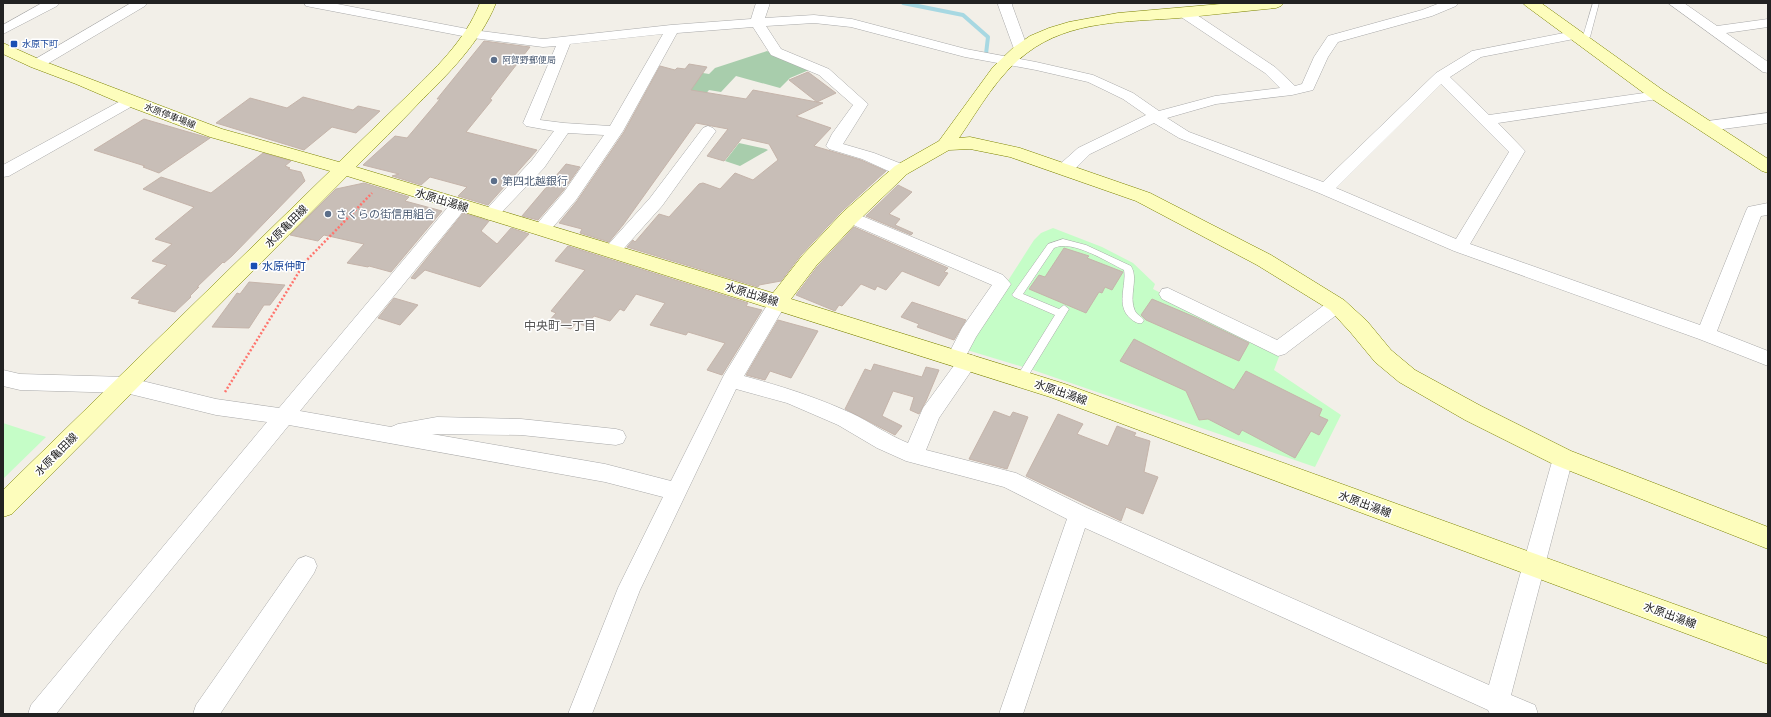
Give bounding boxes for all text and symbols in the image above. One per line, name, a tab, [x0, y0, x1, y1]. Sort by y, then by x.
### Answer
place label: 水原下町	[22, 37, 58, 50]
marker: 水原下町	[9, 39, 19, 49]
place label: 阿賀野郵便局	[502, 53, 556, 66]
marker: 阿賀野郵便局	[489, 55, 499, 65]
street label: 水原停車場線	[143, 100, 199, 132]
place label: 第四北越銀行	[502, 173, 568, 188]
marker: 第四北越銀行	[489, 176, 499, 186]
street label: 水原出湯線	[414, 184, 471, 215]
street label: 水原亀田線	[261, 201, 310, 250]
place label: さくらの街信用組合	[336, 206, 435, 221]
marker: さくらの街信用組合	[323, 209, 333, 219]
place label: 水原仲町	[262, 258, 306, 273]
marker: 水原仲町	[249, 261, 259, 271]
street label: 水原出湯線	[724, 278, 781, 309]
district label: 中央町一丁目	[524, 317, 596, 334]
street label: 水原出湯線	[1033, 375, 1090, 408]
street label: 水原亀田線	[31, 429, 80, 478]
street label: 水原出湯線	[1337, 487, 1394, 520]
street label: 水原出湯線	[1642, 598, 1699, 631]

